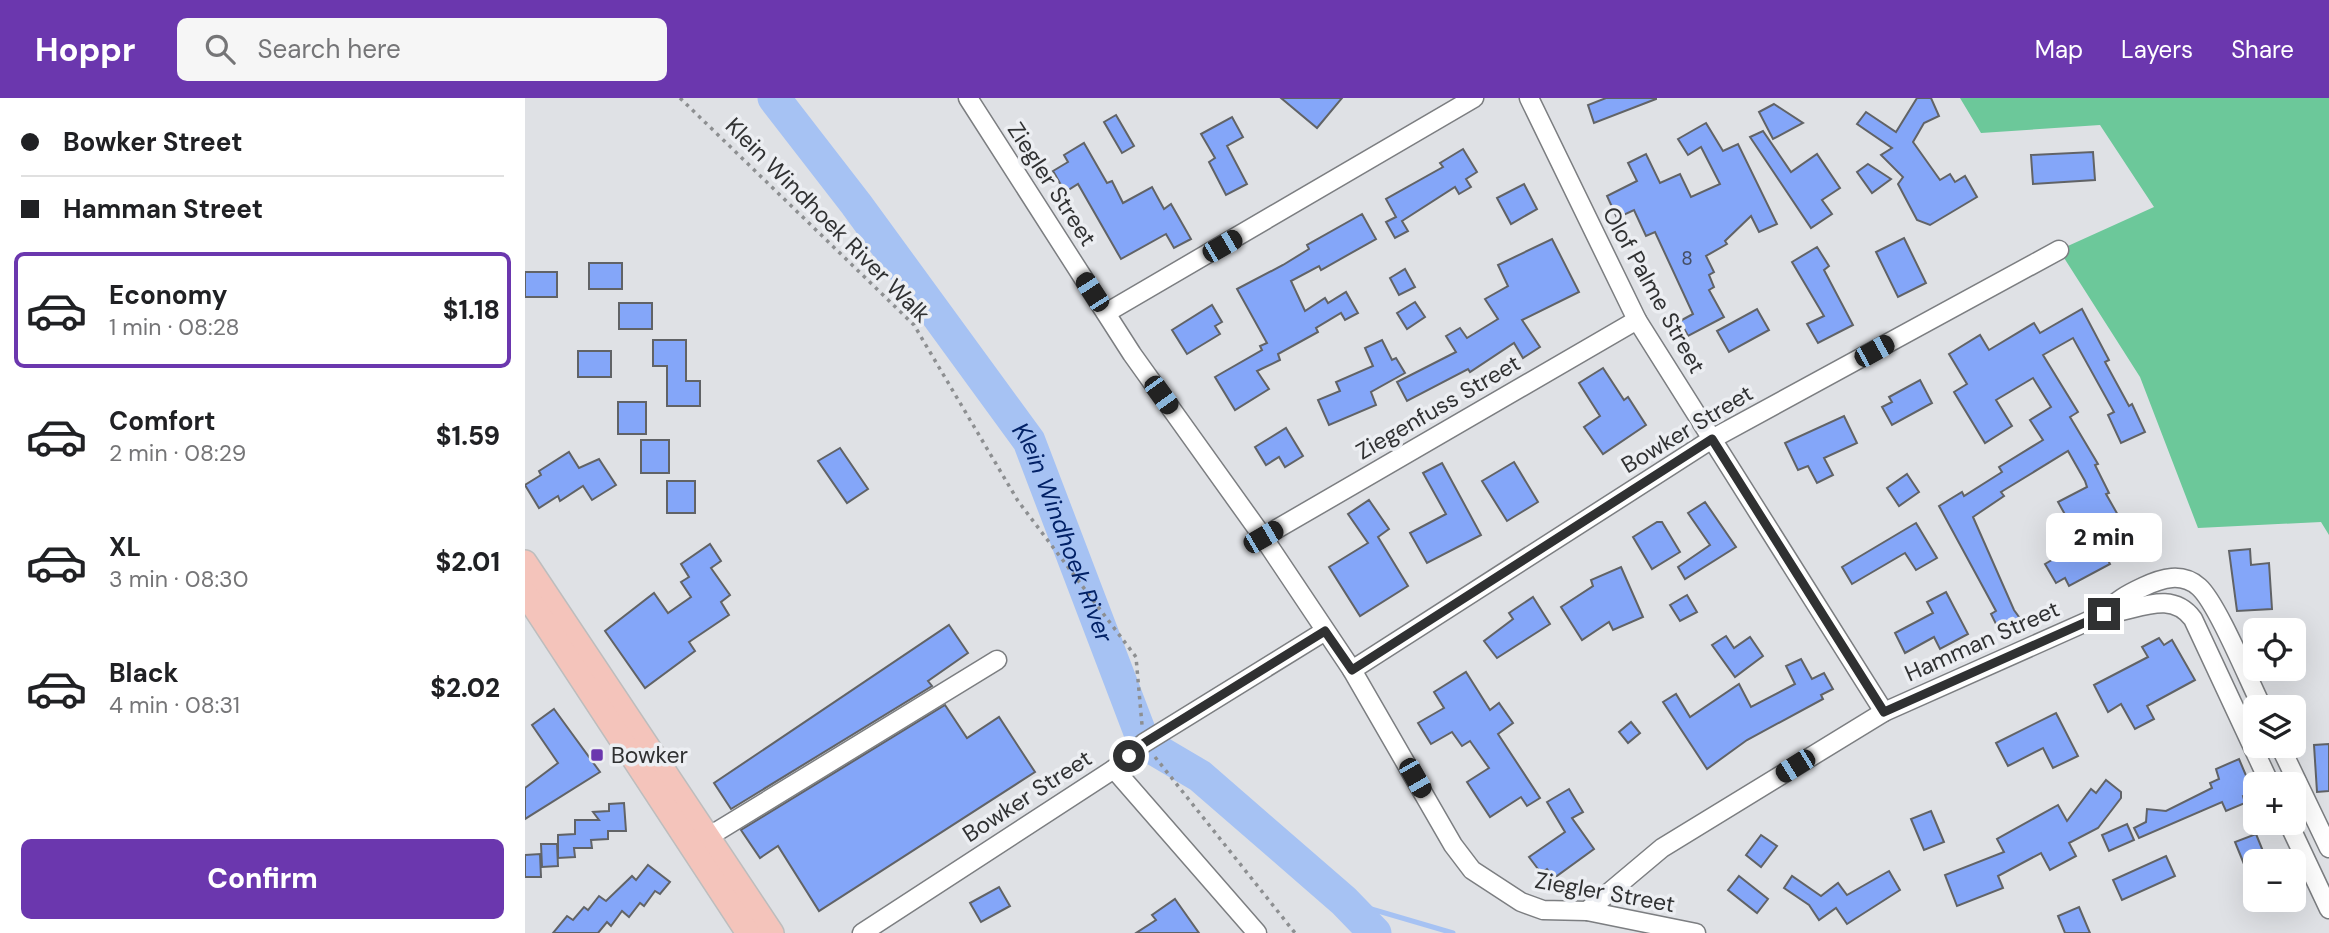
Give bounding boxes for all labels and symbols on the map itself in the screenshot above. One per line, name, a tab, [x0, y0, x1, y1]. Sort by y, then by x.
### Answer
street label: Klein Windhoek River Walk	[719, 111, 937, 329]
street label: Ziegler Street	[1001, 116, 1103, 252]
street label: Olof Palme Street	[1596, 201, 1712, 379]
car	[1199, 226, 1246, 266]
house number: 8	[1681, 246, 1693, 271]
car	[1072, 269, 1113, 315]
car	[1851, 332, 1898, 370]
street label: Ziegenfuss Street	[1350, 348, 1526, 466]
car	[1141, 372, 1182, 418]
street label: Bowker Street	[1616, 378, 1758, 480]
water label: Klein Windhoek River	[1006, 416, 1121, 648]
callout: 2 min	[2046, 512, 2162, 561]
car	[1240, 517, 1287, 557]
street label: Hamman Street	[1900, 593, 2064, 689]
route end	[2088, 598, 2120, 630]
place label: Bowker	[611, 740, 688, 770]
route start	[1113, 740, 1145, 772]
street label: Bowker Street	[957, 743, 1097, 849]
car	[1772, 746, 1819, 786]
marker: Bowker	[589, 747, 605, 763]
car	[1396, 755, 1435, 801]
street label: Ziegler Street	[1533, 865, 1677, 919]

